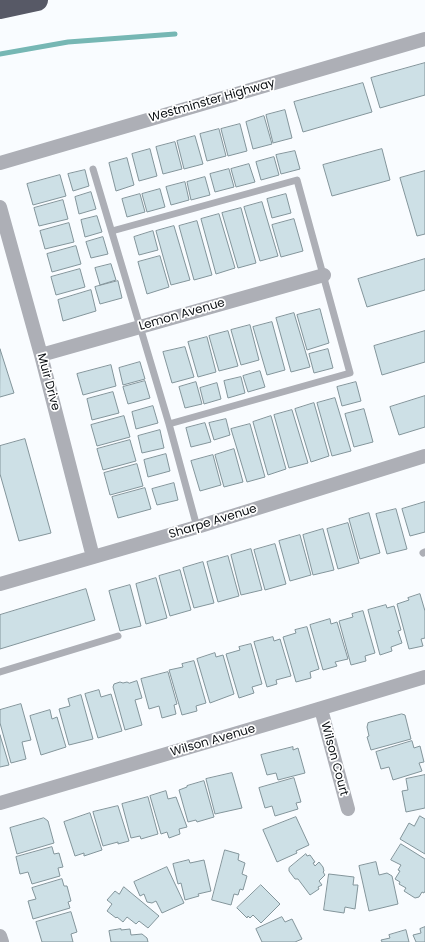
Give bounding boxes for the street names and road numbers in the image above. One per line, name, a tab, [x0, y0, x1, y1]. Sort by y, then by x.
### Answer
street label: Westminster Highway	[147, 76, 277, 126]
street label: Lemon Avenue	[137, 296, 227, 334]
street label: Muir Drive	[33, 352, 63, 412]
street label: Sharpe Avenue	[167, 502, 259, 542]
street label: Wilson Court	[317, 720, 351, 798]
street label: Wilson Avenue	[169, 722, 257, 760]

